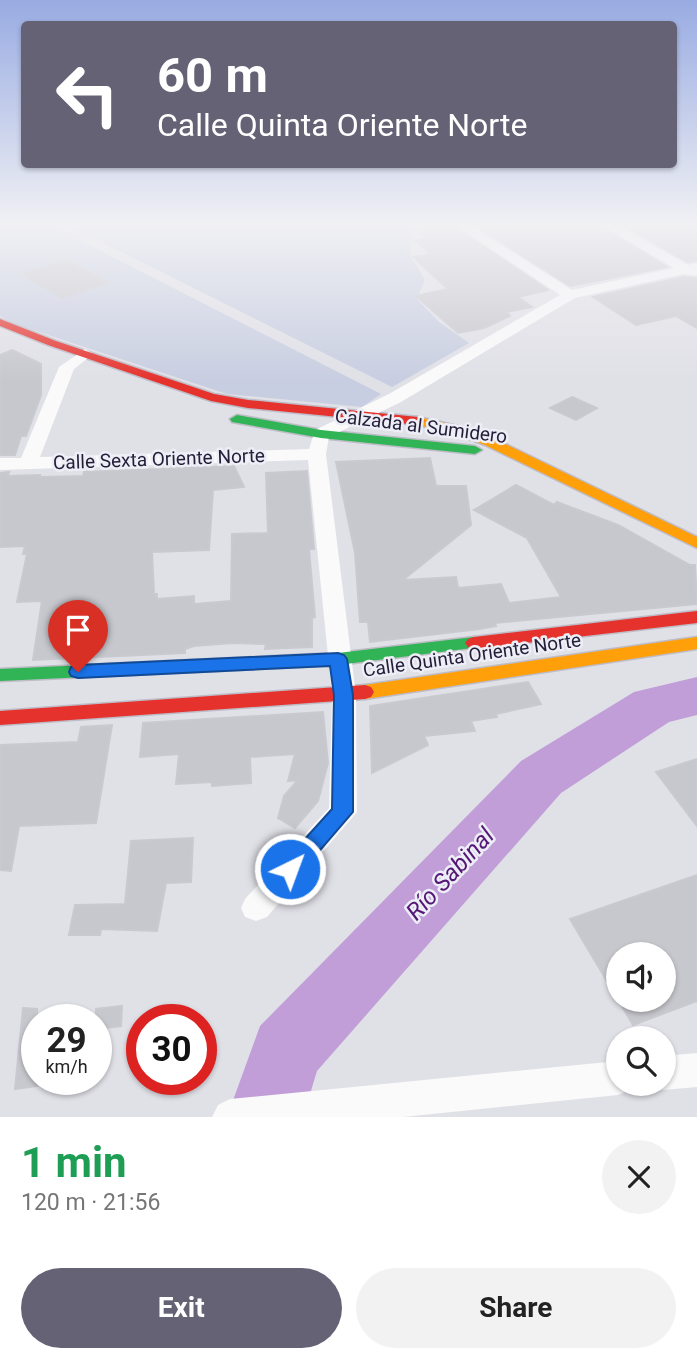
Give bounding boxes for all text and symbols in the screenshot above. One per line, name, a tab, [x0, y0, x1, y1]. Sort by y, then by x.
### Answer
text: 60 m	[157, 47, 268, 104]
icon: left	[42, 49, 133, 140]
text: Calle Quinta Oriente Norte	[157, 106, 527, 144]
street label: Calzada al Sumidero	[334, 404, 508, 448]
street label: Calle Sexta Oriente Norte	[53, 444, 265, 474]
pin	[48, 600, 108, 672]
icon: arrive	[59, 611, 97, 649]
street label: Calle Quinta Oriente Norte	[361, 628, 583, 682]
water label: Río Sabinal	[400, 822, 500, 926]
position arrow	[253, 832, 327, 906]
map controls	[606, 942, 676, 1096]
button: sound	[606, 942, 676, 1012]
speed limit sign: 30	[126, 1004, 217, 1095]
text: 29	[46, 1020, 87, 1061]
button: search	[606, 1026, 676, 1096]
text: km/h	[45, 1056, 88, 1077]
text: 1 min	[21, 1138, 127, 1187]
button: close	[602, 1140, 676, 1214]
text: 120 m · 21:56	[21, 1189, 160, 1216]
button: Exit	[21, 1268, 342, 1348]
button: Share	[356, 1268, 676, 1348]

